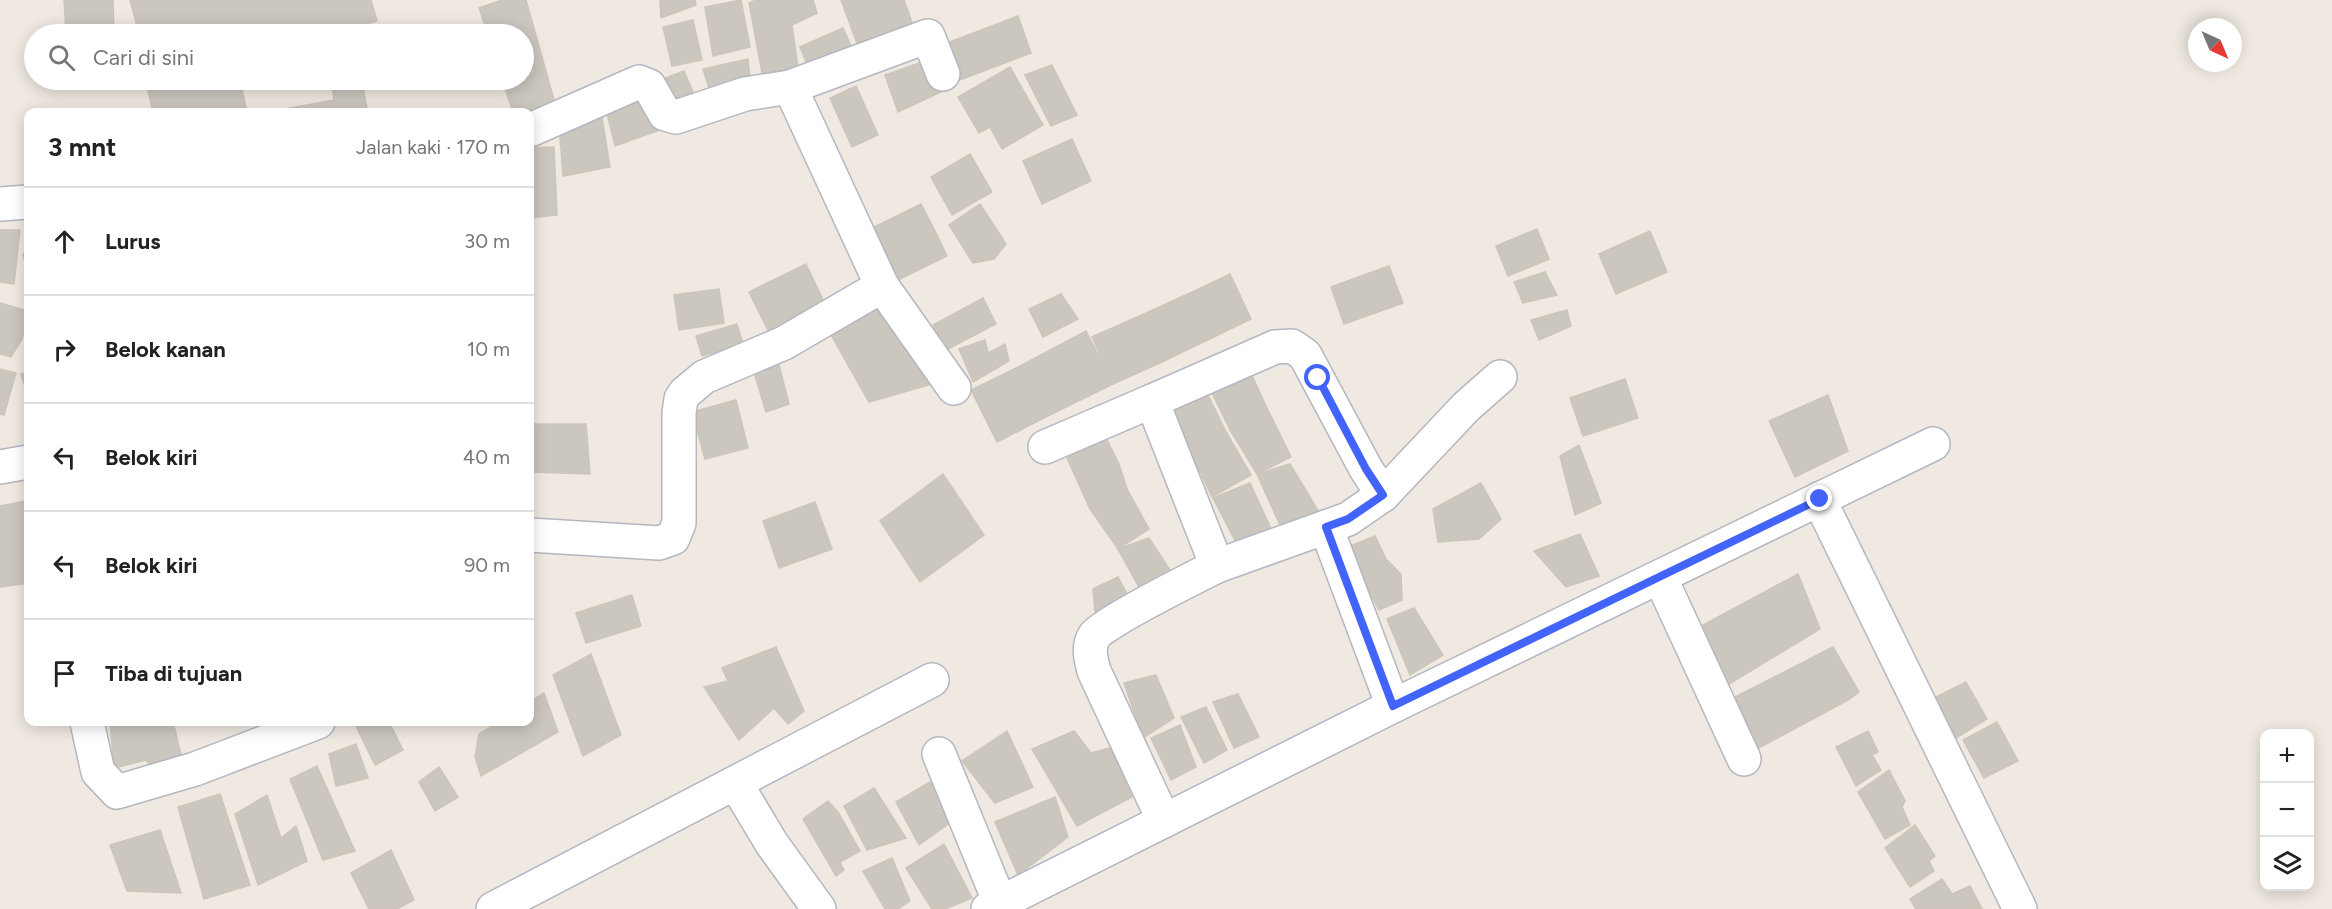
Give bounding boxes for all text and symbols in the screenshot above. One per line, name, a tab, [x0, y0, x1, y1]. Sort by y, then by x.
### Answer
north arrow	[2188, 18, 2242, 72]
search box	[24, 24, 534, 90]
icon: search	[45, 41, 78, 74]
text: Cari di sini	[93, 44, 194, 71]
text: 3 mnt	[48, 131, 117, 163]
text: Jalan kaki · 170 m	[356, 135, 510, 159]
icon: ahead	[48, 225, 81, 258]
text: Lurus	[105, 228, 160, 255]
text: 30 m	[464, 229, 510, 253]
icon: right	[48, 333, 81, 366]
text: Belok kanan	[105, 336, 226, 363]
text: 10 m	[467, 337, 510, 361]
route start	[1304, 364, 1330, 390]
icon: left	[48, 441, 81, 474]
text: Belok kiri	[105, 444, 198, 471]
text: 40 m	[463, 445, 510, 469]
route end	[1806, 485, 1832, 511]
icon: left	[48, 549, 81, 582]
text: Belok kiri	[105, 552, 198, 579]
text: 90 m	[464, 553, 510, 577]
icon: arrive	[48, 657, 81, 690]
text: Tiba di tujuan	[105, 660, 242, 687]
map controls	[2260, 729, 2314, 891]
button: +	[2260, 729, 2314, 783]
button: −	[2260, 783, 2314, 837]
button: layers	[2260, 837, 2314, 891]

